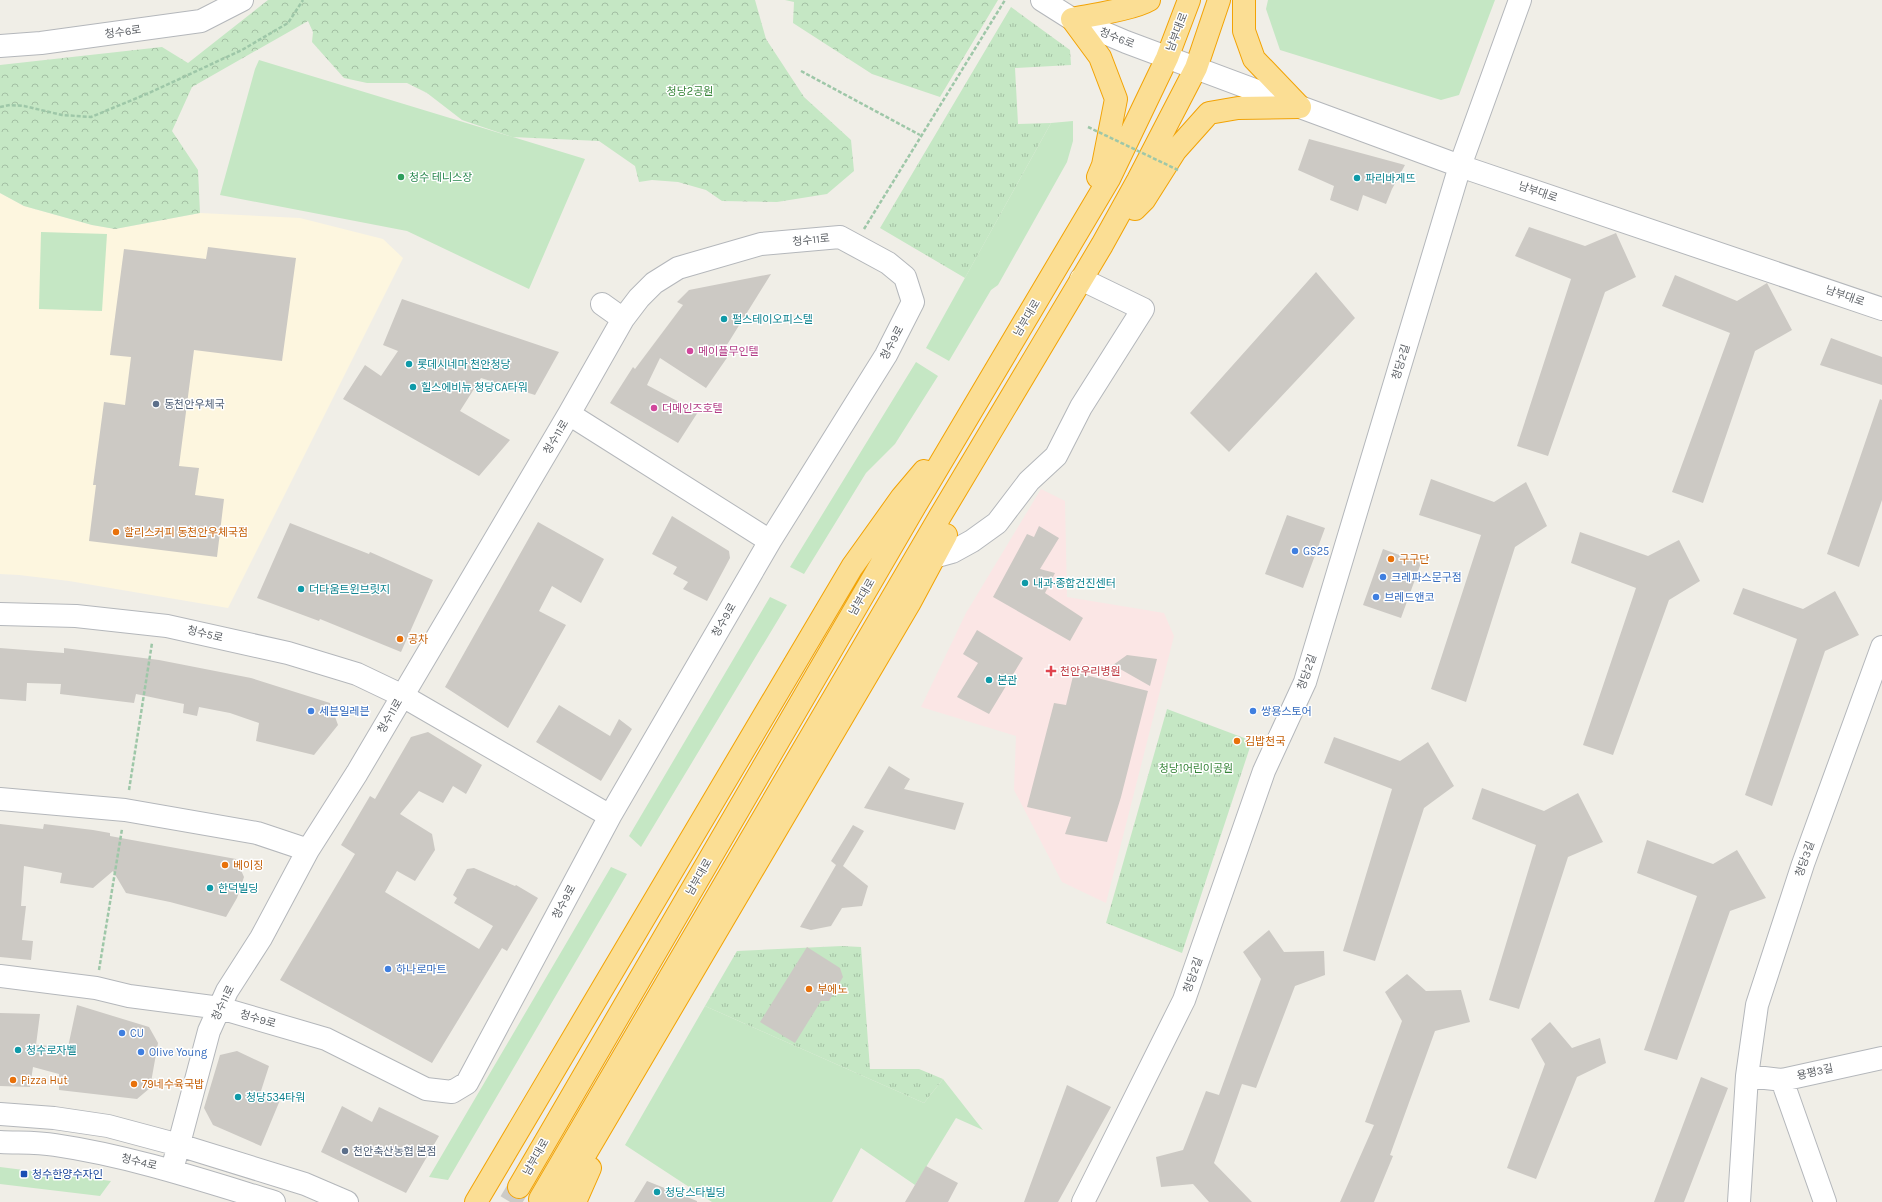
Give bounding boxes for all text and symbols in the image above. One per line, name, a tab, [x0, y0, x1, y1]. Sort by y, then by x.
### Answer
street label: 남부대로	[1164, 11, 1190, 53]
street label: 청수6로	[104, 23, 142, 41]
street label: 청수6로	[1098, 25, 1136, 51]
park label: 청당2공원	[667, 85, 713, 98]
place label: 청수 테니스장	[409, 171, 472, 184]
marker: 청수 테니스장	[396, 172, 406, 182]
place label: 파리바게뜨	[1365, 172, 1416, 185]
marker: 파리바게뜨	[1352, 173, 1362, 183]
street label: 남부대로	[1517, 179, 1559, 205]
street label: 청수11로	[792, 232, 830, 248]
street label: 남부대로	[1824, 283, 1866, 309]
street label: 남부대로	[1011, 297, 1043, 339]
place label: 펄스테이오피스텔	[732, 313, 813, 326]
marker: 펄스테이오피스텔	[719, 314, 729, 324]
street label: 청수9로	[878, 324, 906, 362]
street label: 청당2길	[1389, 343, 1413, 381]
place label: 메이플무인텔	[698, 345, 759, 358]
marker: 메이플무인텔	[685, 346, 695, 356]
place label: 롯데시네마 천안청당	[417, 358, 511, 371]
marker: 롯데시네마 천안청당	[404, 359, 414, 369]
place label: 힐스에비뉴 청당CA타워	[421, 381, 528, 394]
marker: 힐스에비뉴 청당CA타워	[408, 382, 418, 392]
place label: 동천안우체국	[164, 398, 225, 411]
marker: 동천안우체국	[151, 399, 161, 409]
place label: 더메인즈호텔	[662, 402, 723, 415]
marker: 더메인즈호텔	[649, 403, 659, 413]
street label: 청수11로	[541, 418, 571, 456]
place label: 할리스커피 동천안우체국점	[124, 526, 248, 539]
marker: 할리스커피 동천안우체국점	[111, 527, 121, 537]
place label: GS25	[1303, 545, 1329, 558]
marker: GS25	[1290, 546, 1300, 556]
place label: 구구단	[1399, 553, 1429, 566]
marker: 구구단	[1386, 554, 1396, 564]
place label: 크레파스문구점	[1391, 571, 1462, 584]
marker: 크레파스문구점	[1378, 572, 1388, 582]
street label: 남부대로	[846, 576, 878, 618]
place label: 내과·종합건진센터	[1033, 577, 1116, 590]
marker: 내과·종합건진센터	[1020, 578, 1030, 588]
place label: 더다움트윈브릿지	[309, 583, 390, 596]
marker: 더다움트윈브릿지	[296, 584, 306, 594]
place label: 브레드앤코	[1384, 591, 1435, 604]
marker: 브레드앤코	[1371, 592, 1381, 602]
street label: 청수9로	[709, 601, 739, 639]
street label: 청수5로	[186, 624, 224, 644]
place label: 공차	[408, 633, 428, 646]
marker: 공차	[395, 634, 405, 644]
street label: 청당2길	[1295, 653, 1319, 691]
marker: 천안우리병원	[1045, 665, 1057, 677]
place label: 천안우리병원	[1060, 665, 1121, 678]
place label: 본관	[997, 674, 1017, 687]
marker: 본관	[984, 675, 994, 685]
street label: 청수11로	[375, 696, 405, 736]
place label: 세븐일레븐	[319, 705, 370, 718]
place label: 쌍용스토어	[1261, 705, 1312, 718]
marker: 세븐일레븐	[306, 706, 316, 716]
marker: 쌍용스토어	[1248, 706, 1258, 716]
place label: 김밥천국	[1245, 735, 1285, 748]
marker: 김밥천국	[1232, 736, 1242, 746]
park label: 청당1어린이공원	[1159, 762, 1233, 775]
street label: 청당3길	[1793, 839, 1817, 879]
street label: 남부대로	[683, 856, 715, 898]
place label: 베이징	[233, 859, 263, 872]
marker: 베이징	[220, 860, 230, 870]
place label: 한덕빌딩	[218, 882, 258, 895]
marker: 한덕빌딩	[205, 883, 215, 893]
street label: 청수9로	[550, 883, 578, 921]
street label: 청당2길	[1181, 956, 1205, 994]
place label: 하나로마트	[396, 963, 447, 976]
marker: 하나로마트	[383, 964, 393, 974]
street label: 청수11로	[209, 983, 237, 1023]
place label: 부에노	[817, 983, 847, 996]
marker: 부에노	[804, 984, 814, 994]
street label: 청수9로	[239, 1008, 277, 1030]
place label: CU	[130, 1027, 144, 1040]
marker: CU	[117, 1028, 127, 1038]
place label: 청수로자벨	[26, 1044, 77, 1057]
marker: 청수로자벨	[13, 1045, 23, 1055]
place label: Olive Young	[149, 1046, 208, 1059]
marker: Olive Young	[136, 1047, 146, 1057]
street label: 용평3길	[1796, 1062, 1834, 1082]
place label: Pizza Hut	[21, 1074, 68, 1087]
marker: Pizza Hut	[8, 1075, 18, 1085]
place label: 79네수육국밥	[142, 1078, 204, 1091]
marker: 79네수육국밥	[129, 1079, 139, 1089]
place label: 청당534타워	[246, 1091, 305, 1104]
marker: 청당534타워	[233, 1092, 243, 1102]
street label: 남부대로	[520, 1136, 552, 1178]
place label: 천안축산농협 본점	[353, 1145, 437, 1158]
marker: 천안축산농협 본점	[340, 1146, 350, 1156]
street label: 청수4로	[120, 1152, 158, 1172]
place label: 청수한양수자인	[32, 1168, 103, 1181]
marker: 청수한양수자인	[19, 1169, 29, 1179]
place label: 청당스타빌딩	[665, 1186, 726, 1199]
marker: 청당스타빌딩	[652, 1187, 662, 1197]

